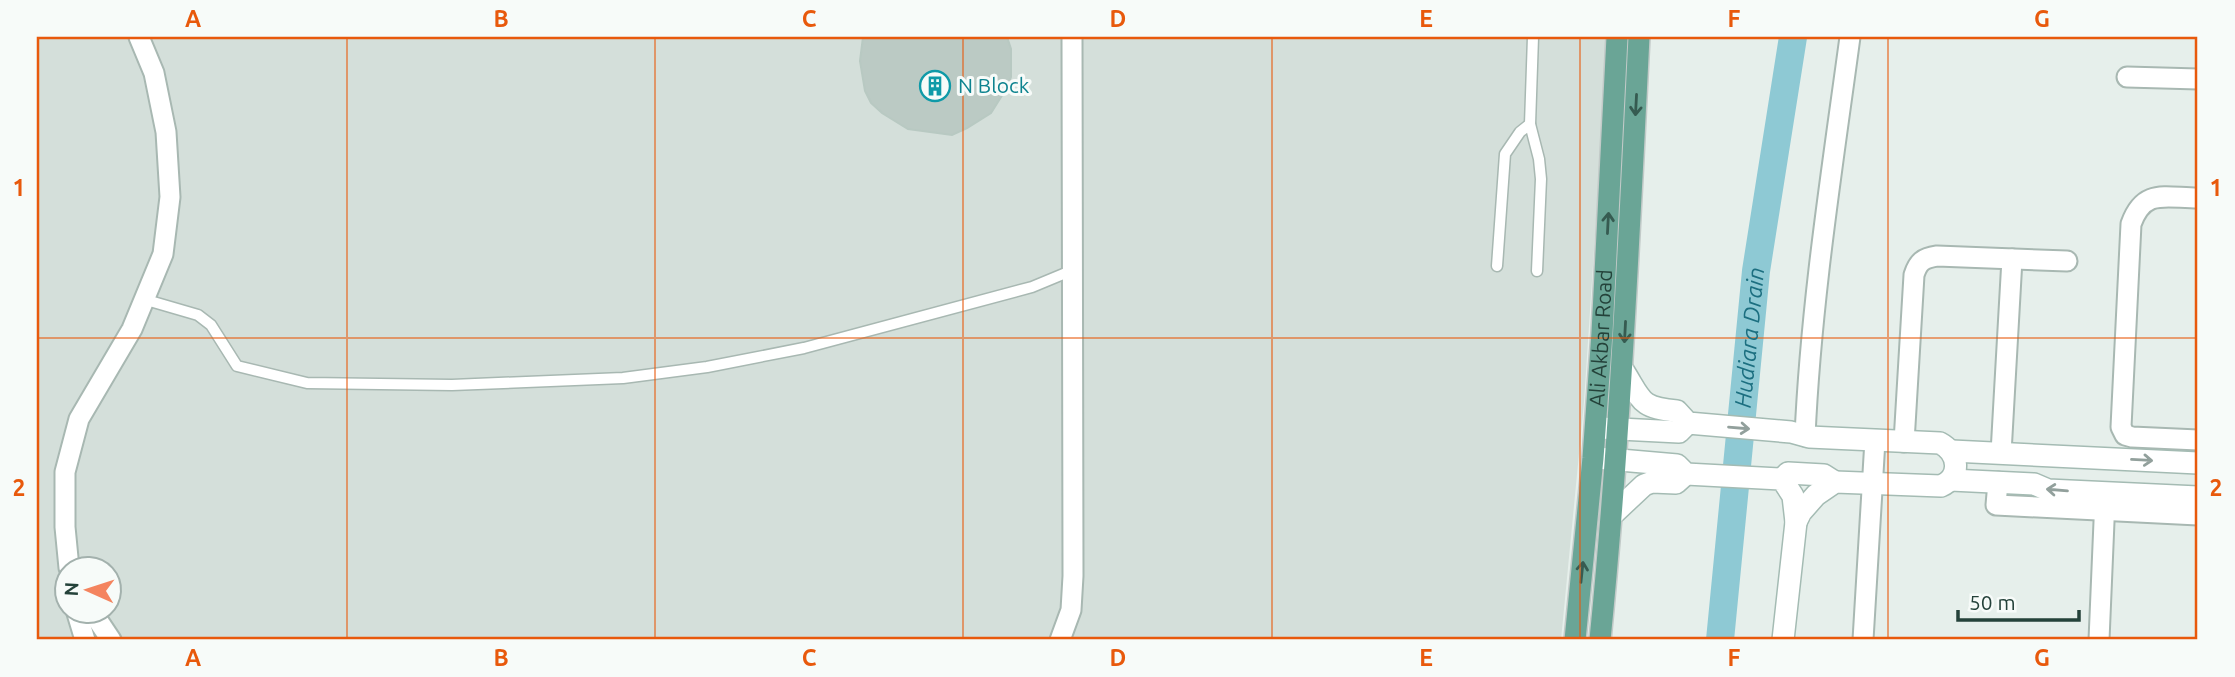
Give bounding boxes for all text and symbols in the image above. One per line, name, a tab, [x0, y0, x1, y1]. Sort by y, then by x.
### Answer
text: A	[185, 6, 201, 31]
text: B	[493, 6, 509, 31]
text: C	[802, 6, 817, 31]
text: D	[1110, 6, 1126, 31]
text: E	[1419, 6, 1433, 31]
text: F	[1728, 6, 1741, 31]
text: G	[2034, 6, 2050, 31]
building icon: N Block	[918, 69, 952, 103]
place label: N Block	[958, 73, 1030, 97]
one-way arrow	[1629, 93, 1642, 116]
text: 1	[13, 175, 25, 200]
text: 1	[2210, 175, 2222, 200]
one-way arrow	[1601, 212, 1614, 235]
water label: Hudiara Drain	[1730, 266, 1768, 409]
street label: Ali Akbar Road	[1584, 269, 1616, 408]
one-way arrow	[1618, 320, 1631, 343]
one-way arrow	[1728, 422, 1750, 435]
one-way arrow	[2130, 453, 2153, 466]
text: 2	[13, 475, 25, 500]
text: 2	[2210, 475, 2222, 500]
one-way arrow	[2046, 483, 2069, 496]
north arrow	[52, 554, 122, 624]
one-way arrow	[1576, 562, 1589, 584]
scale bar	[1958, 579, 2079, 623]
text: N	[60, 581, 82, 597]
text: 50 m	[1969, 590, 2016, 614]
text: A	[185, 645, 201, 670]
text: B	[493, 645, 509, 670]
text: C	[802, 645, 817, 670]
text: D	[1110, 645, 1126, 670]
text: E	[1419, 645, 1433, 670]
text: F	[1728, 645, 1741, 670]
text: G	[2034, 645, 2050, 670]

